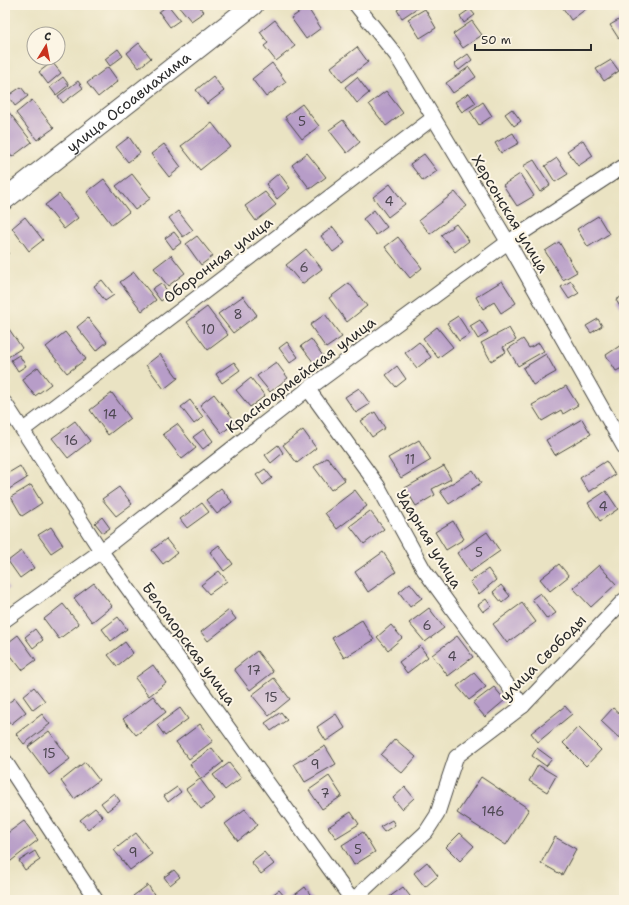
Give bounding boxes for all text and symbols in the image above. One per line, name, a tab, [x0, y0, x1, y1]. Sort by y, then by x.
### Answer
north arrow	[26, 26, 66, 66]
scale bar	[475, 26, 591, 52]
text: С	[43, 29, 53, 45]
text: 50 m	[481, 32, 511, 48]
street label: улица Осоавиахима	[62, 47, 195, 157]
house number: 5	[298, 113, 306, 130]
street label: Херсонская улица	[467, 151, 553, 277]
house number: 4	[384, 193, 394, 210]
street label: Оборонная улица	[159, 212, 277, 308]
house number: 6	[299, 259, 309, 276]
house number: 8	[233, 306, 243, 323]
street label: Красноармейская улица	[222, 312, 380, 438]
house number: 10	[201, 321, 215, 338]
house number: 14	[103, 406, 117, 423]
house number: 16	[64, 432, 78, 449]
house number: 11	[405, 451, 415, 468]
street label: Ударная улица	[392, 486, 467, 593]
house number: 4	[598, 498, 608, 515]
house number: 5	[475, 544, 483, 561]
street label: Беломорская улица	[138, 578, 241, 710]
street label: улица Свободы	[496, 611, 590, 705]
house number: 6	[422, 617, 432, 634]
house number: 4	[447, 648, 457, 665]
house number: 17	[247, 662, 261, 679]
house number: 15	[264, 689, 278, 706]
house number: 15	[42, 745, 56, 762]
house number: 9	[310, 756, 320, 773]
house number: 7	[320, 785, 330, 802]
house number: 146	[482, 803, 504, 820]
house number: 5	[354, 841, 362, 858]
house number: 9	[128, 844, 138, 861]

